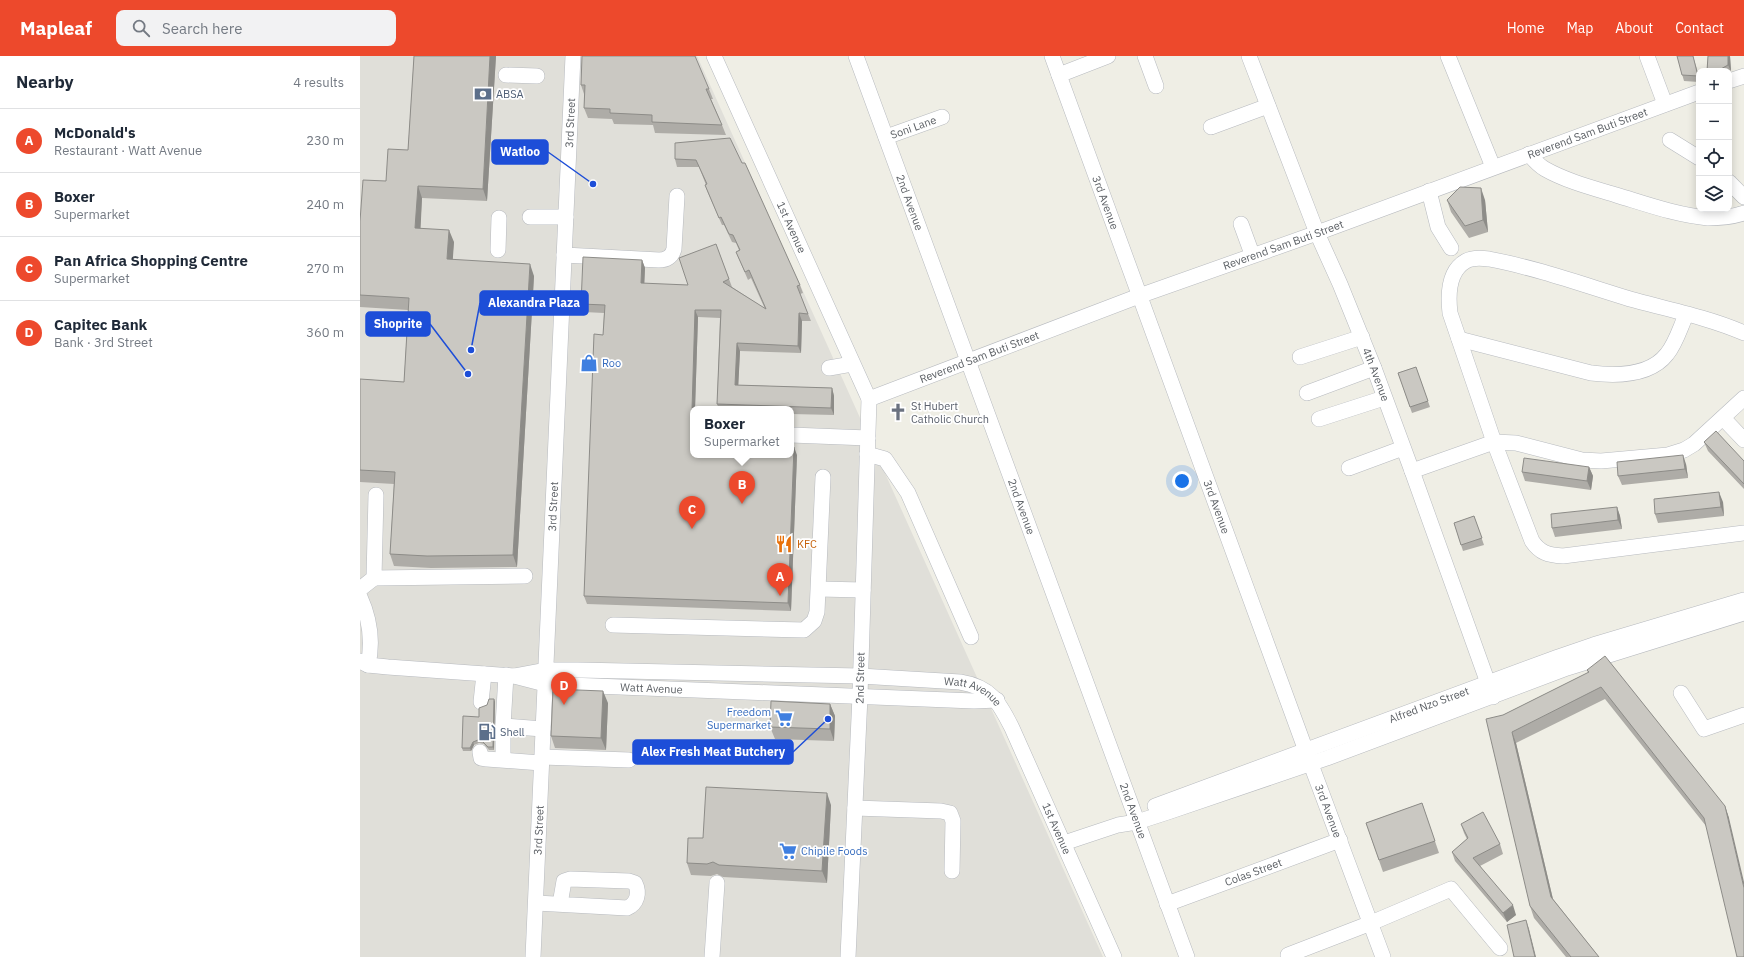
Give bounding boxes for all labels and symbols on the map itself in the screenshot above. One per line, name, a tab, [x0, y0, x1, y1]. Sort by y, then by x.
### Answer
bank icon: ABSA	[473, 84, 493, 104]
place label: ABSA	[496, 87, 524, 101]
street label: 3rd Street	[562, 97, 578, 148]
street label: Reverend Sam Buti Street	[1525, 105, 1649, 162]
street label: Soni Lane	[888, 113, 938, 142]
callout: Watloo	[492, 140, 548, 164]
text: Watloo	[500, 144, 540, 159]
street label: 2nd Avenue	[893, 173, 926, 232]
street label: 3rd Avenue	[1089, 174, 1122, 231]
street label: 1st Avenue	[774, 199, 809, 255]
street label: Reverend Sam Buti Street	[1221, 217, 1345, 273]
callout: Alexandra Plaza	[480, 291, 588, 315]
text: Alexandra Plaza	[488, 295, 580, 310]
callout: Shoprite	[366, 312, 430, 336]
text: Shoprite	[374, 316, 422, 331]
street label: Reverend Sam Buti Street	[917, 328, 1041, 386]
street label: 4th Avenue	[1360, 346, 1393, 403]
shop icon: Roo	[579, 353, 599, 373]
place label: Roo	[602, 356, 621, 370]
place label: St Hubert Catholic Church	[911, 399, 989, 426]
church icon: St Hubert Catholic Church	[888, 402, 908, 422]
pin: B	[729, 471, 755, 504]
your location	[1172, 471, 1192, 491]
street label: 2nd Avenue	[1005, 477, 1038, 536]
street label: 3rd Avenue	[1201, 478, 1233, 536]
street label: 3rd Street	[545, 481, 561, 532]
pin: C	[679, 496, 705, 529]
restaurant icon: KFC	[774, 534, 794, 554]
place label: KFC	[797, 537, 817, 551]
pin: A	[767, 563, 793, 596]
street label: 2nd Street	[853, 652, 867, 704]
pin: D	[551, 672, 577, 705]
street label: Watt Avenue	[944, 674, 1005, 709]
street label: Watt Avenue	[620, 680, 683, 696]
street label: Alfred Nzo Street	[1387, 683, 1471, 726]
place label: Freedom Supermarket	[707, 705, 771, 732]
supermarket icon: Freedom Supermarket	[774, 708, 794, 728]
fuel station icon: Shell	[477, 722, 497, 742]
place label: Shell	[500, 725, 525, 739]
callout: Alex Fresh Meat Butchery	[633, 740, 793, 764]
text: Alex Fresh Meat Butchery	[641, 744, 786, 759]
street label: 2nd Avenue	[1117, 781, 1150, 841]
street label: 3rd Avenue	[1312, 782, 1345, 840]
street label: 1st Avenue	[1039, 800, 1074, 857]
street label: 3rd Street	[531, 805, 547, 855]
supermarket icon: Chipile Foods	[778, 841, 798, 861]
place label: Chipile Foods	[801, 844, 868, 858]
street label: Colas Street	[1223, 855, 1284, 889]

